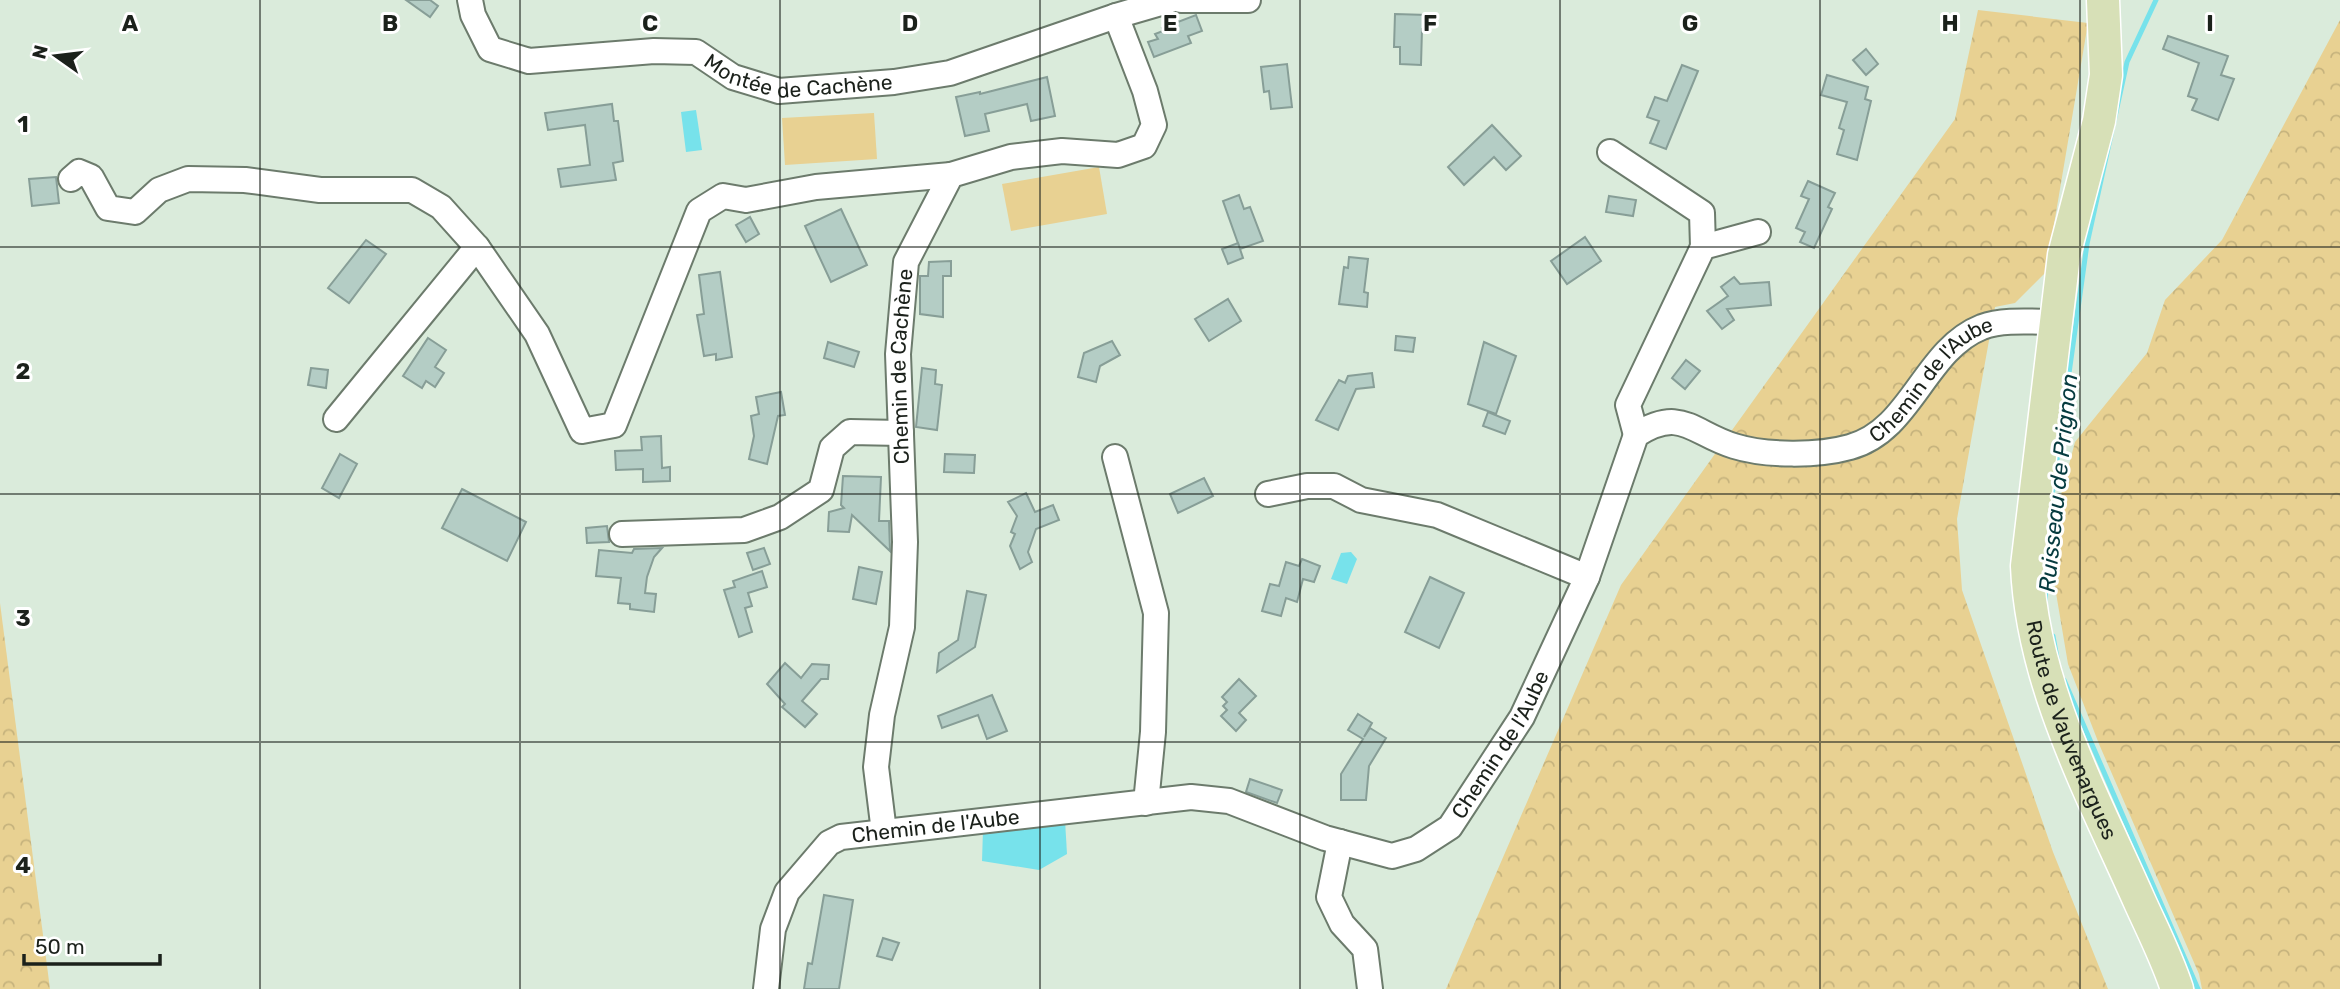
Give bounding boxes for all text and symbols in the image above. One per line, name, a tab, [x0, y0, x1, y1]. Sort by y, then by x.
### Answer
text: A	[122, 9, 139, 37]
text: B	[382, 9, 398, 37]
text: C	[642, 9, 658, 37]
text: D	[902, 9, 918, 37]
text: E	[1163, 9, 1177, 37]
text: F	[1423, 9, 1437, 37]
text: G	[1682, 9, 1698, 37]
text: H	[1941, 9, 1959, 37]
text: I	[2206, 9, 2214, 37]
north arrow	[21, 21, 91, 91]
text: N	[27, 43, 53, 61]
street label: Montée de Cachène	[700, 48, 893, 103]
text: 1	[17, 110, 29, 138]
street label: Chemin de Cachène	[885, 268, 917, 465]
street label: Chemin de l'Aube	[1864, 311, 1996, 448]
text: 2	[16, 357, 30, 385]
water label: Ruisseau de Prignon	[2033, 372, 2083, 594]
text: 3	[15, 604, 31, 632]
street label: Route de Vauvenargues	[2021, 618, 2123, 843]
street label: Chemin de l'Aube	[1446, 666, 1554, 823]
street label: Chemin de l'Aube	[850, 804, 1021, 848]
text: 4	[15, 851, 31, 879]
scale bar	[24, 922, 161, 966]
text: 50 m	[35, 934, 85, 959]

